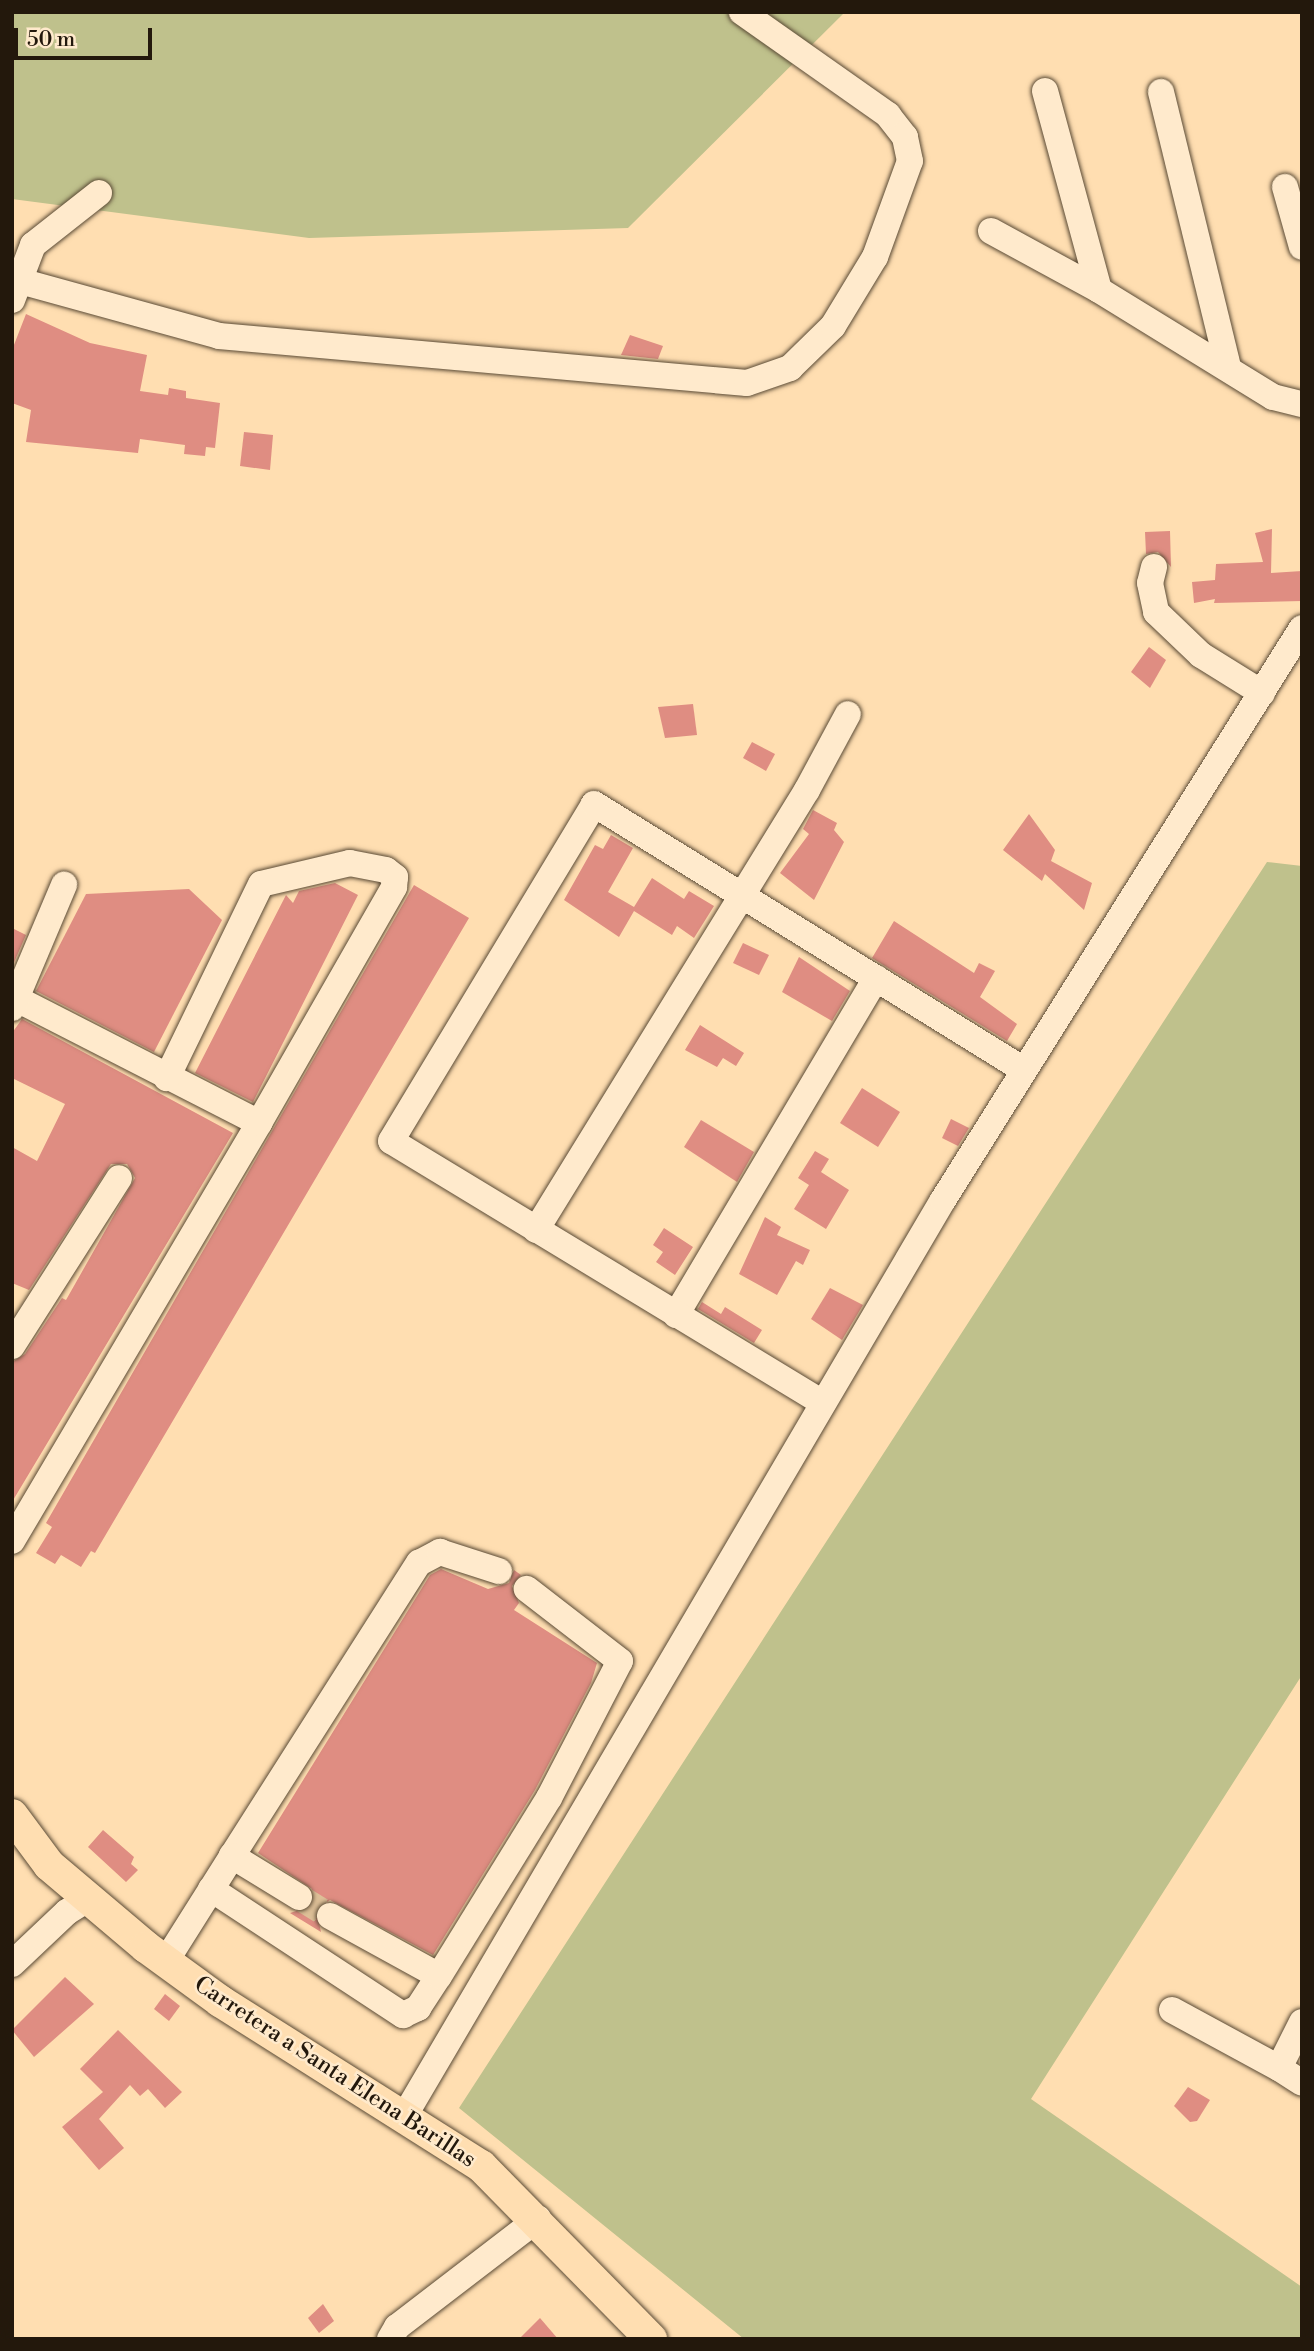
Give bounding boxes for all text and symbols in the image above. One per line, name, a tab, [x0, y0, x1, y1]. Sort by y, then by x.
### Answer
scale bar	[18, 14, 156, 58]
text: 50 m	[27, 27, 75, 53]
street label: Carretera a Santa Elena Barillas	[189, 1970, 481, 2174]

